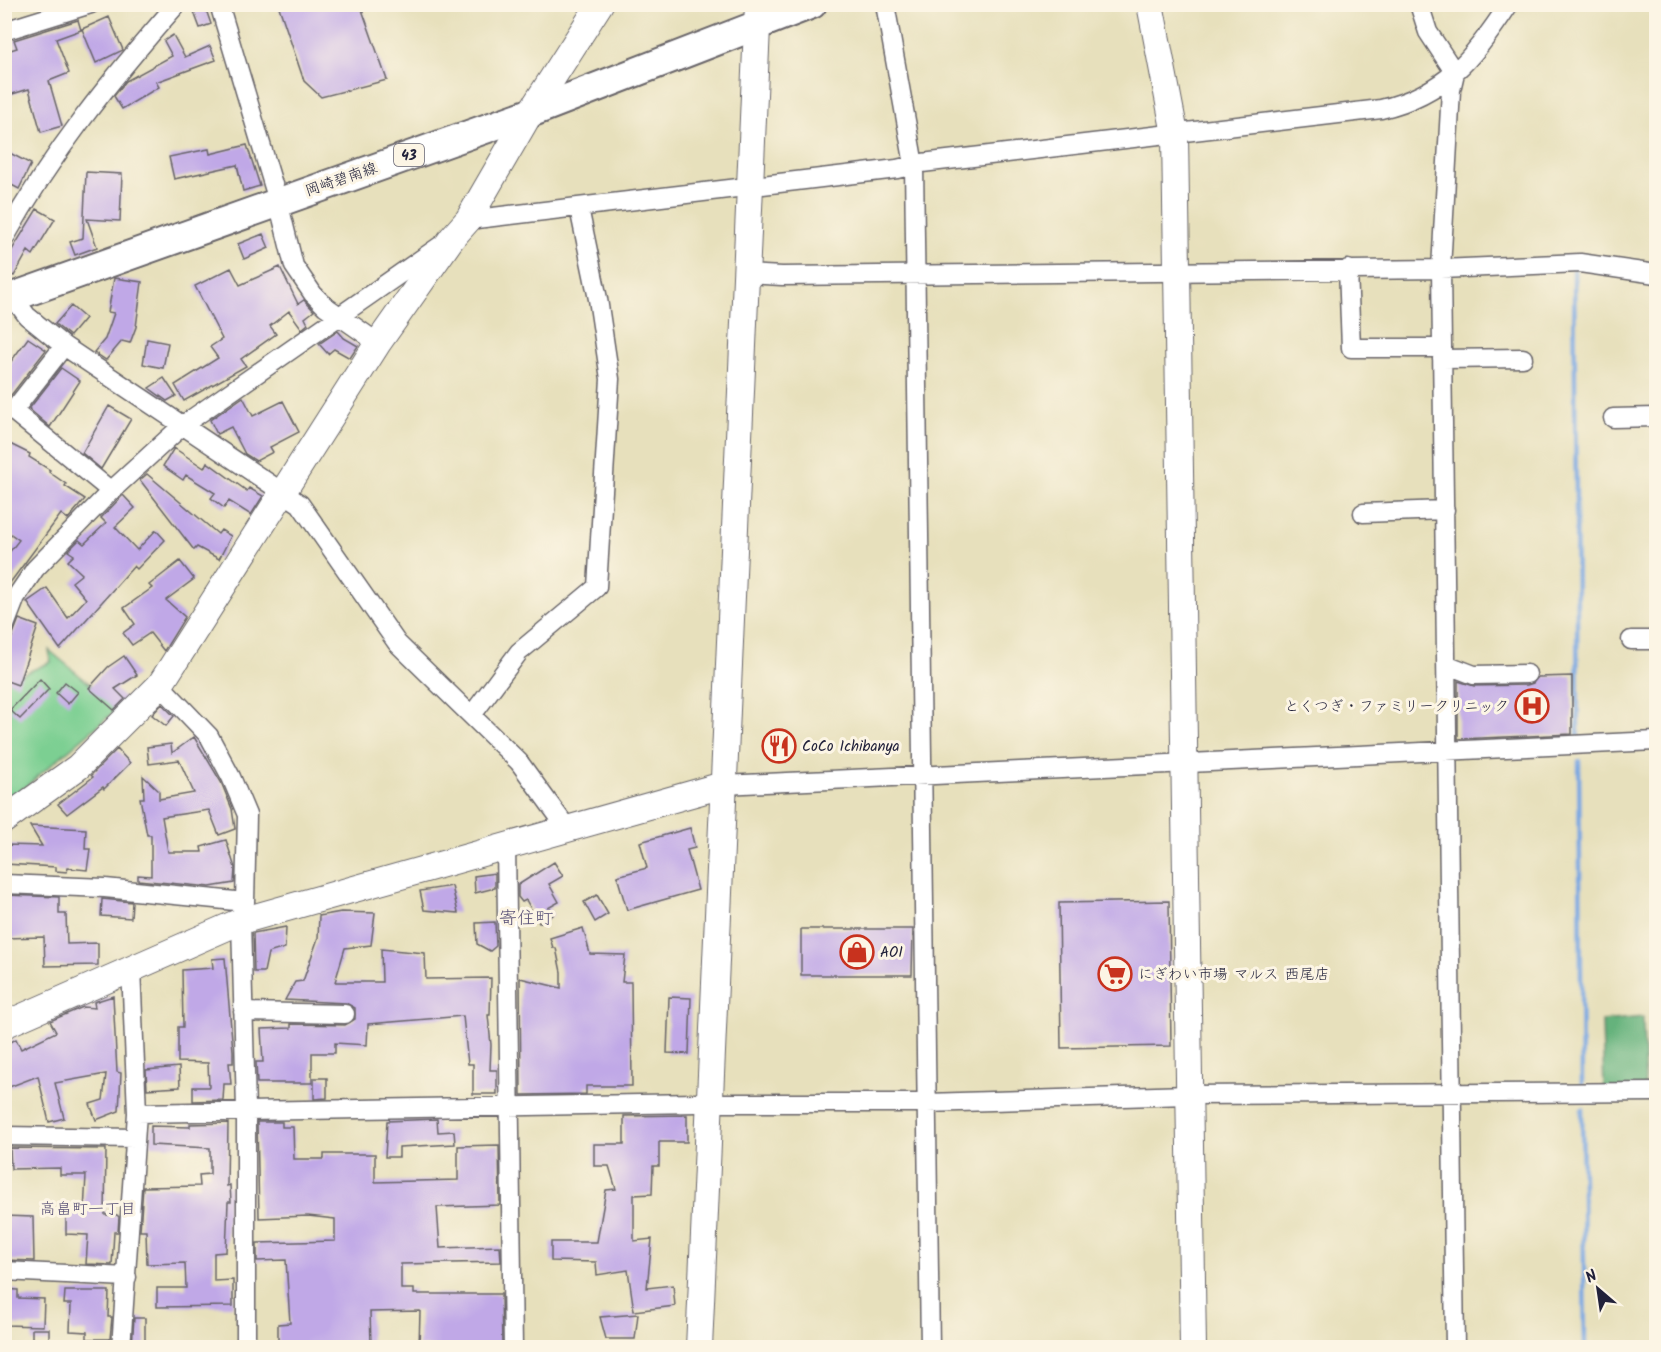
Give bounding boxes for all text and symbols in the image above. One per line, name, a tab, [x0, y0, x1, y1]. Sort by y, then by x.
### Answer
road number: 43	[394, 144, 424, 166]
street label: 岡崎碧南線	[302, 156, 381, 204]
hospital icon: とくつぎ・ファミリークリニック	[1514, 688, 1550, 724]
place label: とくつぎ・ファミリークリニック	[1284, 695, 1509, 719]
restaurant icon: CoCo Ichibanya	[761, 728, 797, 764]
place label: CoCo Ichibanya	[802, 735, 900, 759]
district label: 寄住町	[499, 905, 553, 934]
shop icon: AOI	[839, 934, 875, 970]
place label: AOI	[880, 941, 903, 965]
supermarket icon: にぎわい市場 マルス 西尾店	[1097, 956, 1133, 992]
place label: にぎわい市場 マルス 西尾店	[1138, 963, 1329, 987]
district label: 高畠町一丁目	[40, 1197, 136, 1222]
north arrow	[1568, 1259, 1628, 1319]
text: N	[1581, 1264, 1602, 1291]

